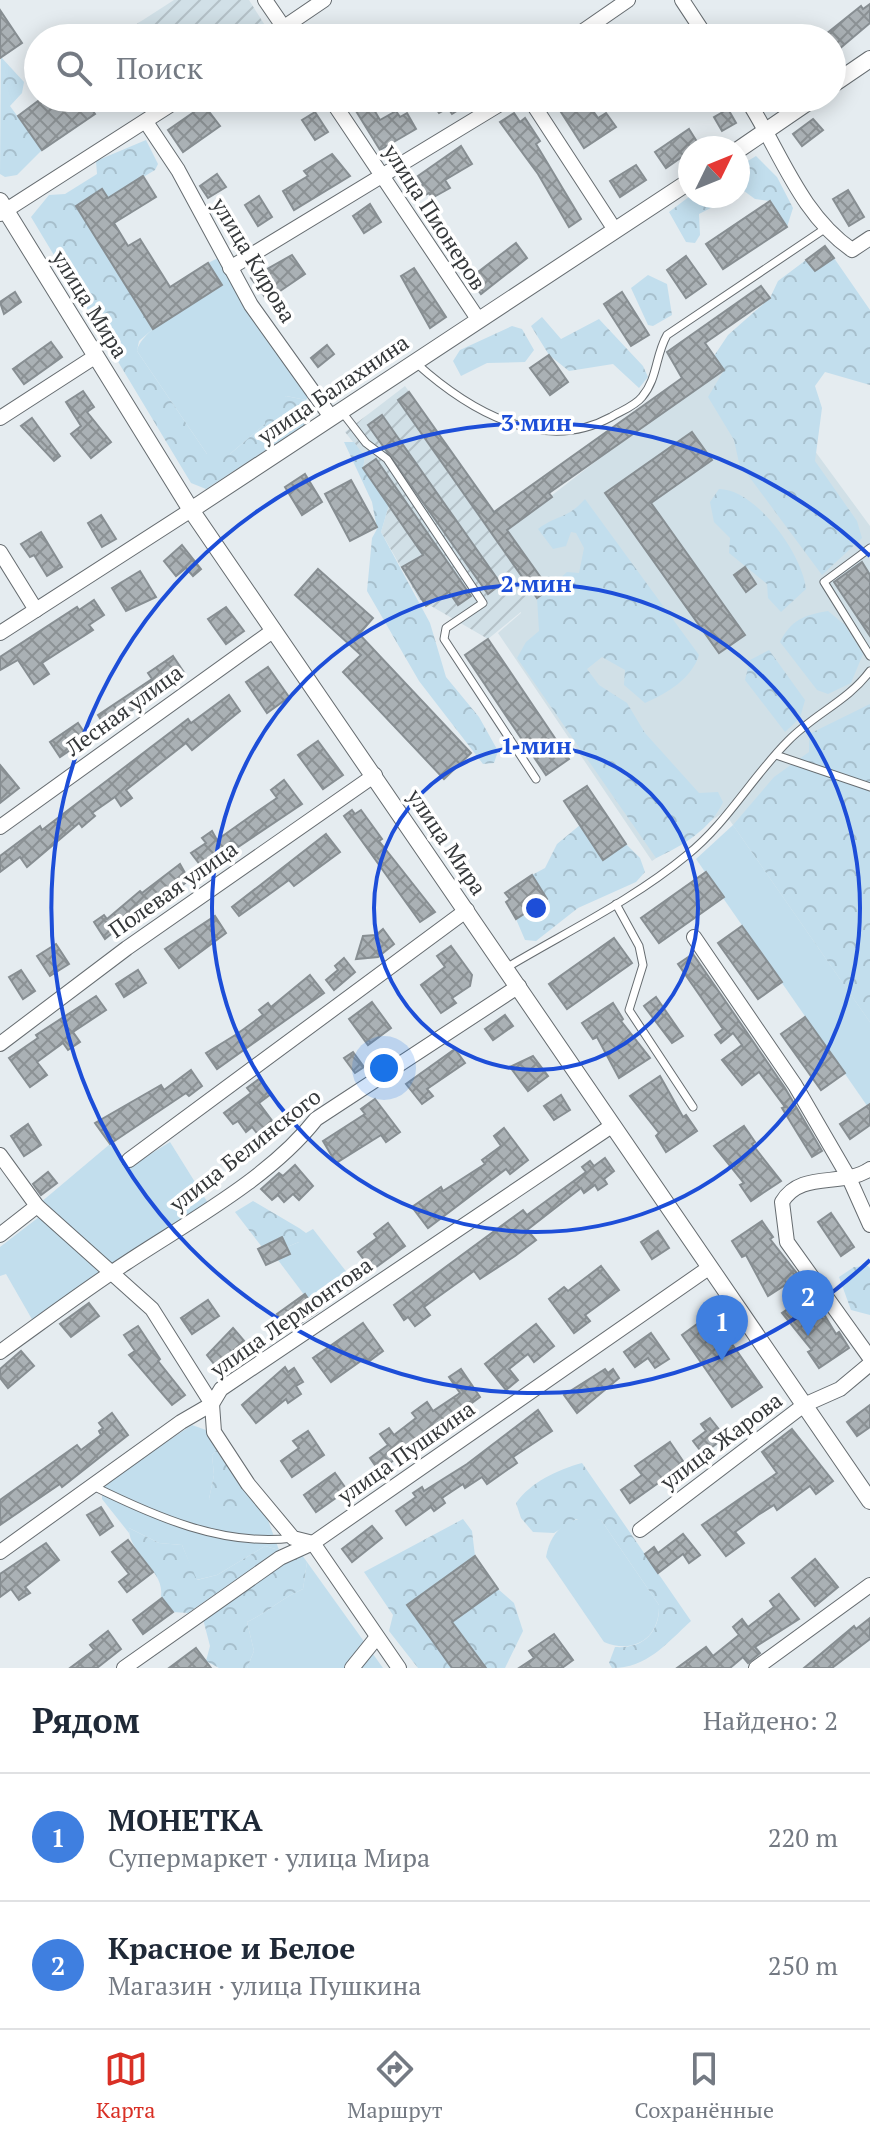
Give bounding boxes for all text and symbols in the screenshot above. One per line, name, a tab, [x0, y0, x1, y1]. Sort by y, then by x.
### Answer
search box	[24, 24, 846, 112]
icon: search	[52, 46, 96, 90]
text: Поиск	[116, 48, 203, 88]
north arrow	[678, 136, 750, 208]
street label: улица Пионеров	[377, 137, 493, 295]
street label: улица Кирова	[205, 191, 303, 328]
street label: улица Мира	[45, 243, 135, 363]
street label: улица Балахнина	[251, 327, 414, 450]
text: 3 мин	[500, 406, 572, 438]
text: 2 мин	[500, 567, 572, 599]
street label: Лесная улица	[59, 657, 188, 762]
text: 1 мин	[500, 729, 572, 761]
street label: улица Мира	[401, 782, 494, 900]
street label: Полевая улица	[103, 833, 243, 944]
centre of rings	[522, 894, 550, 922]
your location	[364, 1048, 404, 1088]
street label: улица Белинского	[162, 1081, 326, 1218]
street label: улица Лермонтова	[203, 1250, 377, 1384]
pin: 2	[782, 1270, 834, 1336]
pin: 1	[696, 1295, 748, 1361]
street label: улица Жарова	[653, 1385, 787, 1496]
street label: улица Пушкина	[331, 1393, 480, 1510]
text: Рядом	[32, 1698, 140, 1743]
text: Найдено: 2	[703, 1703, 838, 1737]
text: МОНЕТКА	[108, 1800, 263, 1840]
text: 1	[51, 1820, 65, 1854]
text: 220 m	[768, 1820, 838, 1854]
text: Супермаркет · улица Мира	[108, 1840, 430, 1874]
text: Красное и Белое	[108, 1928, 355, 1968]
text: 2	[51, 1948, 65, 1982]
text: 250 m	[768, 1948, 838, 1982]
text: Магазин · улица Пушкина	[108, 1968, 421, 2002]
tab: Карта	[96, 2047, 155, 2124]
tab: Маршрут	[347, 2047, 443, 2124]
tab: Сохранённые	[635, 2047, 774, 2124]

